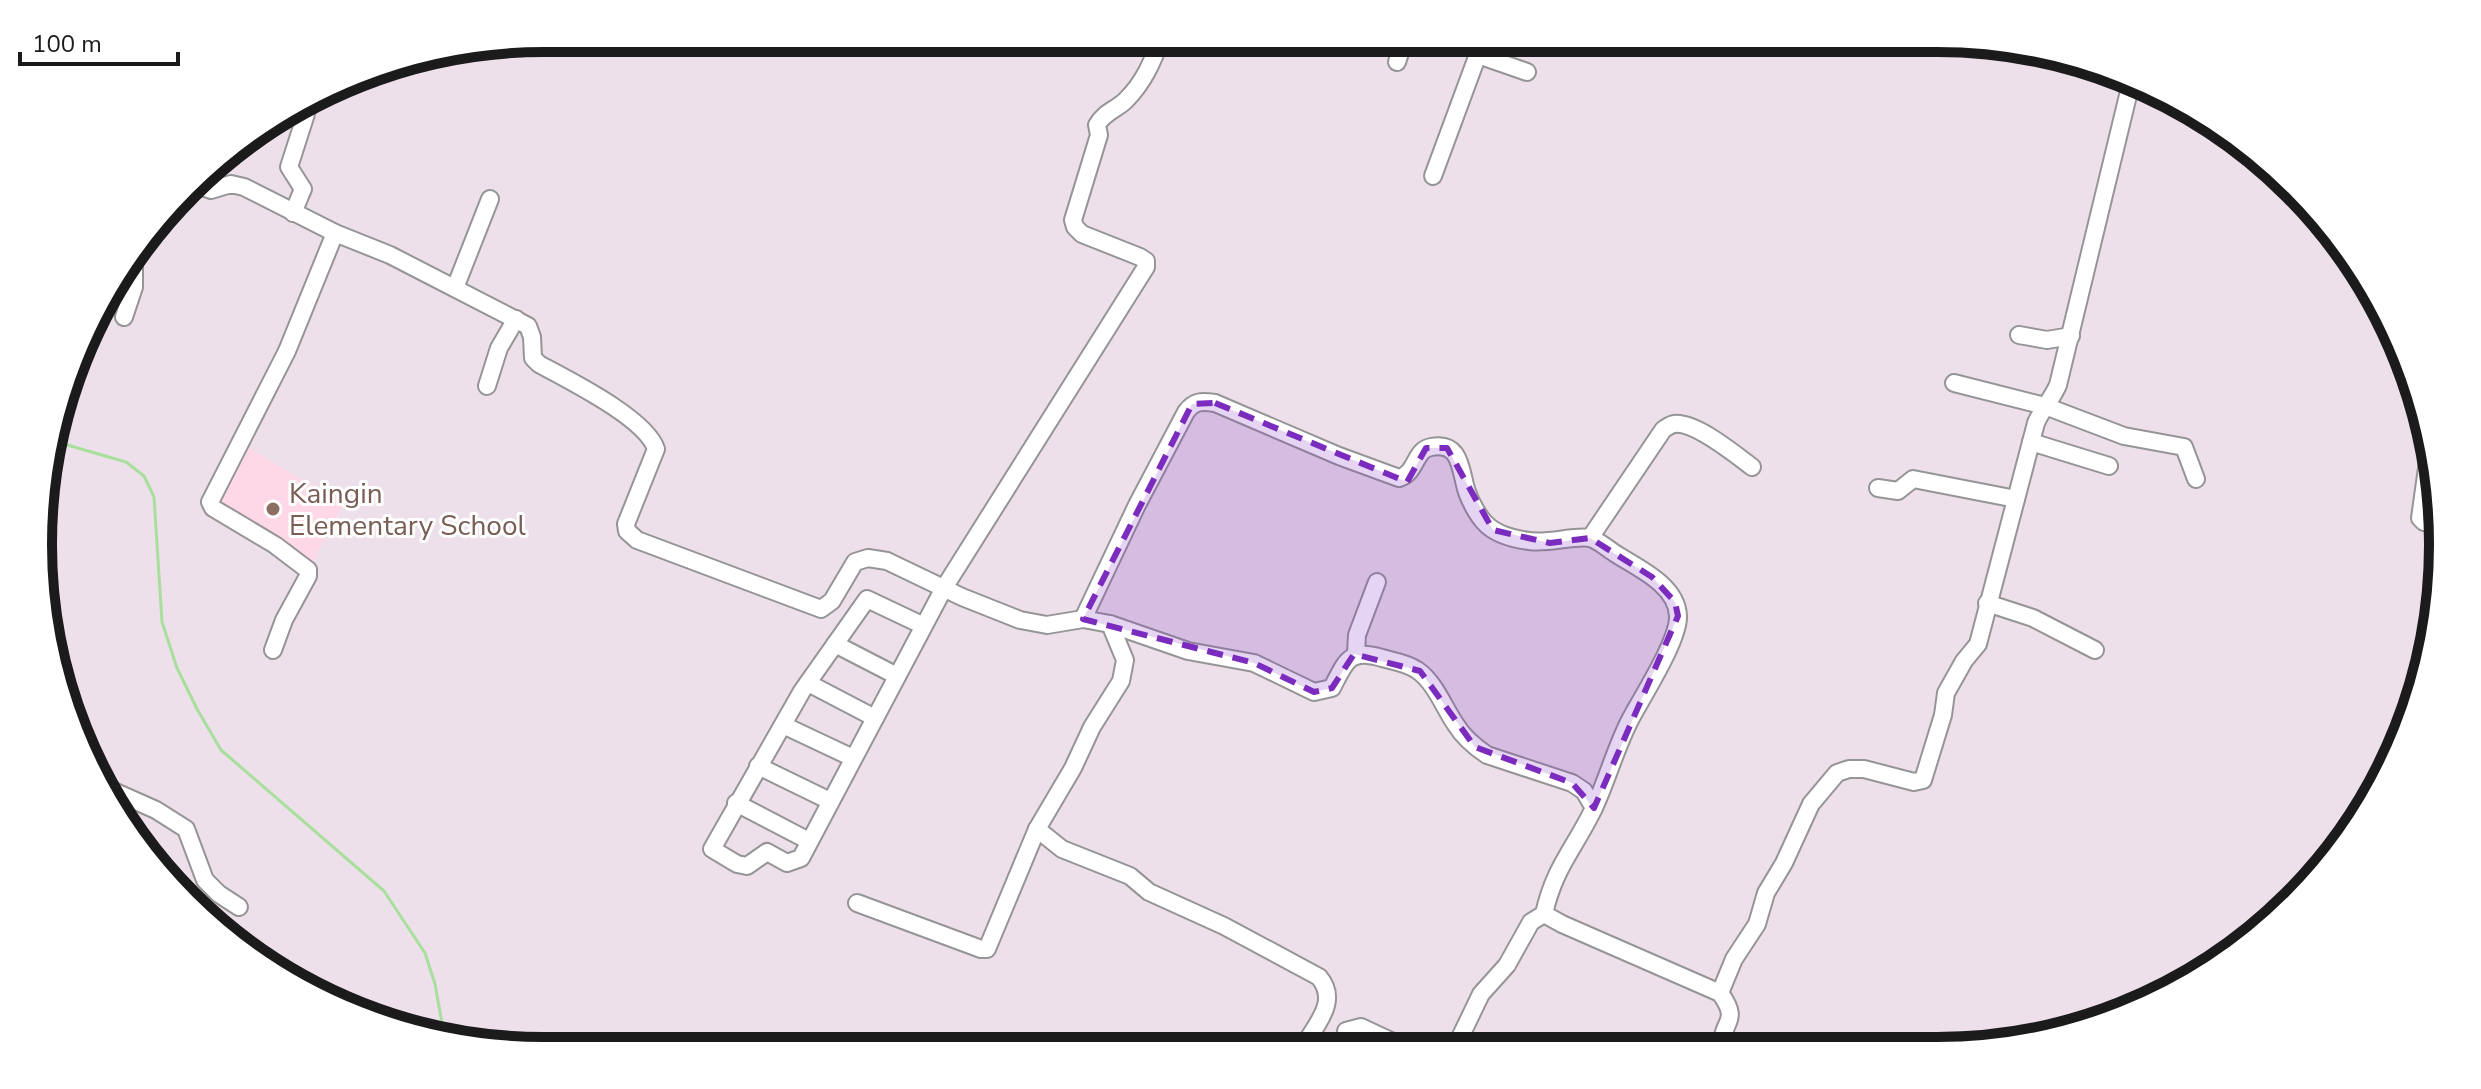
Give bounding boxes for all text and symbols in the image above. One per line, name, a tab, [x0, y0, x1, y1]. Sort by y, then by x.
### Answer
scale bar	[20, 16, 178, 66]
text: 100 m	[32, 28, 102, 60]
place label: Kaingin Elementary School	[289, 475, 526, 545]
marker: Kaingin Elementary School	[264, 500, 282, 518]

